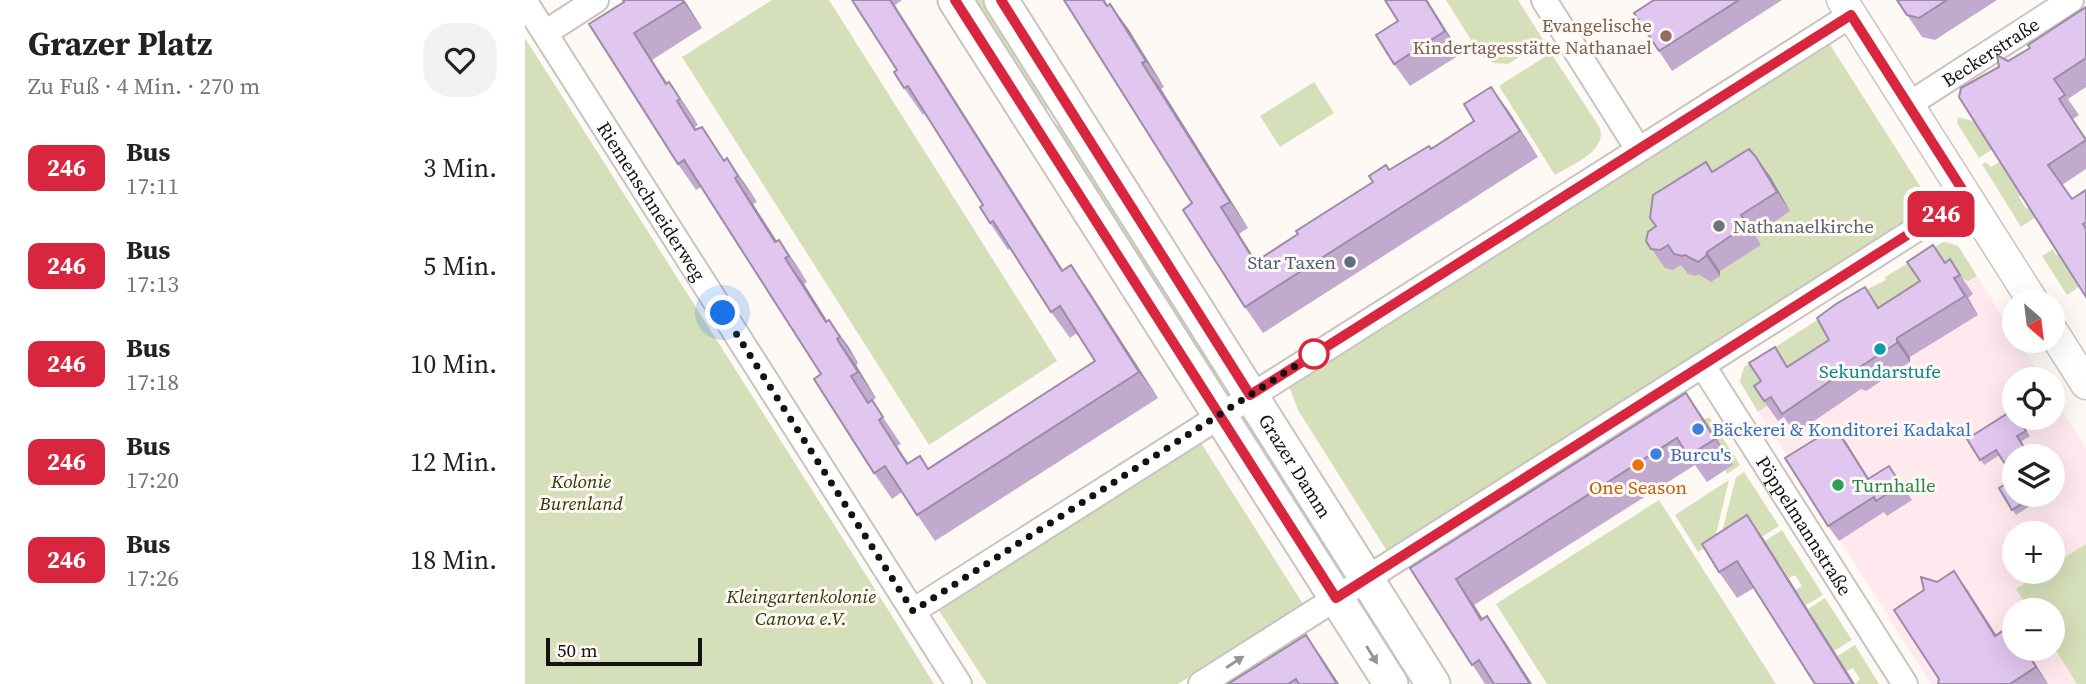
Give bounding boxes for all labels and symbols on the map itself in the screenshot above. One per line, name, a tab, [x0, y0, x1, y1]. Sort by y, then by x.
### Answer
street label: Beckerstraße	[1937, 11, 2044, 93]
place label: Evangelische Kindertagesstätte Nathanael	[1412, 12, 1652, 60]
marker: Evangelische Kindertagesstätte Nathanael	[1658, 28, 1674, 44]
street label: Riemenschneiderweg	[591, 116, 712, 286]
line badge: 246	[1901, 191, 1981, 237]
place label: Nathanaelkirche	[1733, 213, 1874, 239]
marker: Nathanaelkirche	[1711, 218, 1727, 234]
place label: Star Taxen	[1247, 249, 1336, 275]
marker: Star Taxen	[1342, 254, 1358, 270]
north arrow	[2002, 290, 2065, 354]
your location	[705, 295, 740, 330]
unlabelled marker	[1299, 339, 1329, 369]
marker: Sekundarstufe	[1872, 341, 1888, 357]
place label: Sekundarstufe	[1819, 358, 1941, 384]
street label: Grazer Damm	[1253, 409, 1338, 523]
place label: Bäckerei & Konditorei Kadakal	[1712, 416, 1971, 442]
marker: Bäckerei & Konditorei Kadakal	[1690, 421, 1706, 437]
place label: Burcu's	[1670, 441, 1731, 467]
marker: Burcu's	[1648, 446, 1664, 462]
street label: Pöppelmannstraße	[1750, 451, 1858, 600]
marker: One Season	[1630, 457, 1646, 473]
park label: Kolonie Burenland	[538, 468, 623, 516]
place label: Turnhalle	[1852, 472, 1936, 498]
place label: One Season	[1589, 474, 1687, 500]
marker: Turnhalle	[1830, 477, 1846, 493]
park label: Kleingartenkolonie Canova e.V.	[725, 583, 876, 631]
scale bar	[546, 635, 702, 667]
one-way arrow	[1366, 645, 1379, 664]
one-way arrow	[1226, 655, 1244, 669]

